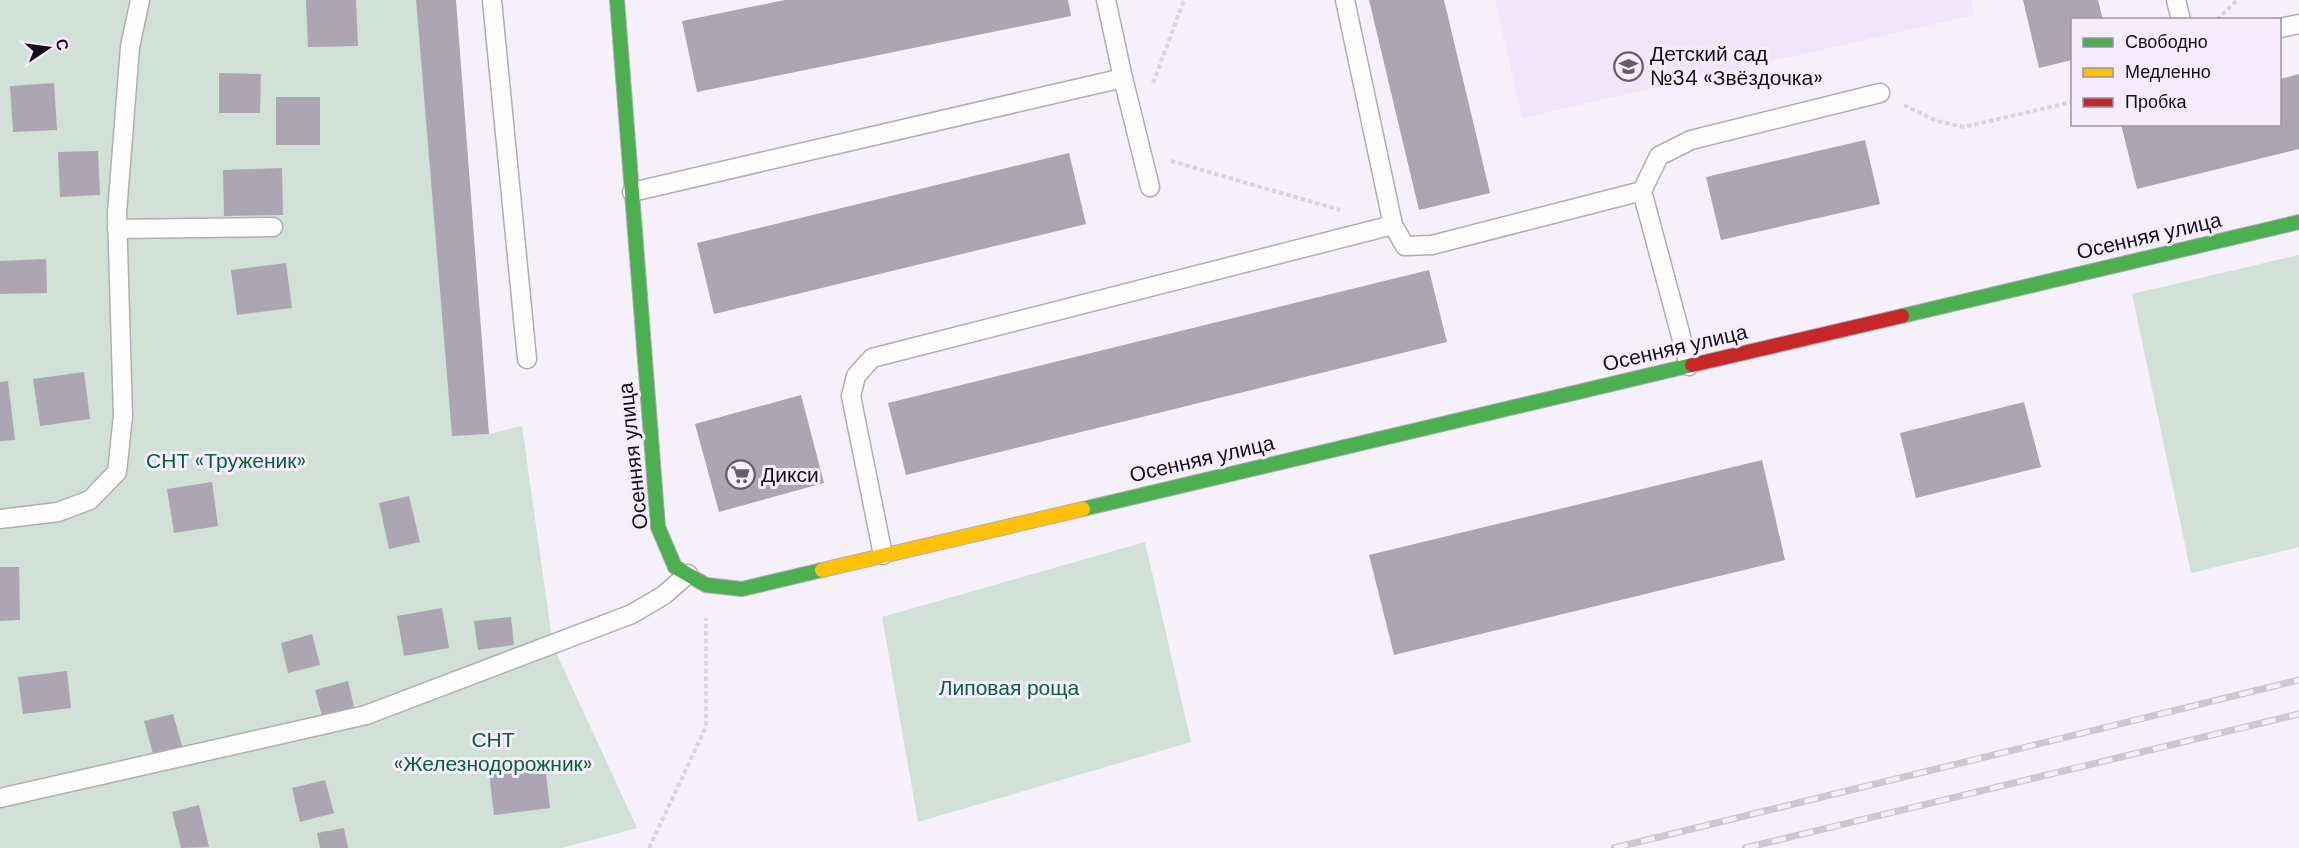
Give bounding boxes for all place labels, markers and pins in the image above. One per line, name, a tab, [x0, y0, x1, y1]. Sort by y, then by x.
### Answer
place label: Детский сад №34 «Звёздочка»	[1650, 40, 1823, 92]
school or university icon: Детский сад №34 «Звёздочка»	[1613, 50, 1645, 82]
supermarket icon: Дикси	[724, 459, 756, 491]
place label: Дикси	[761, 461, 819, 489]

